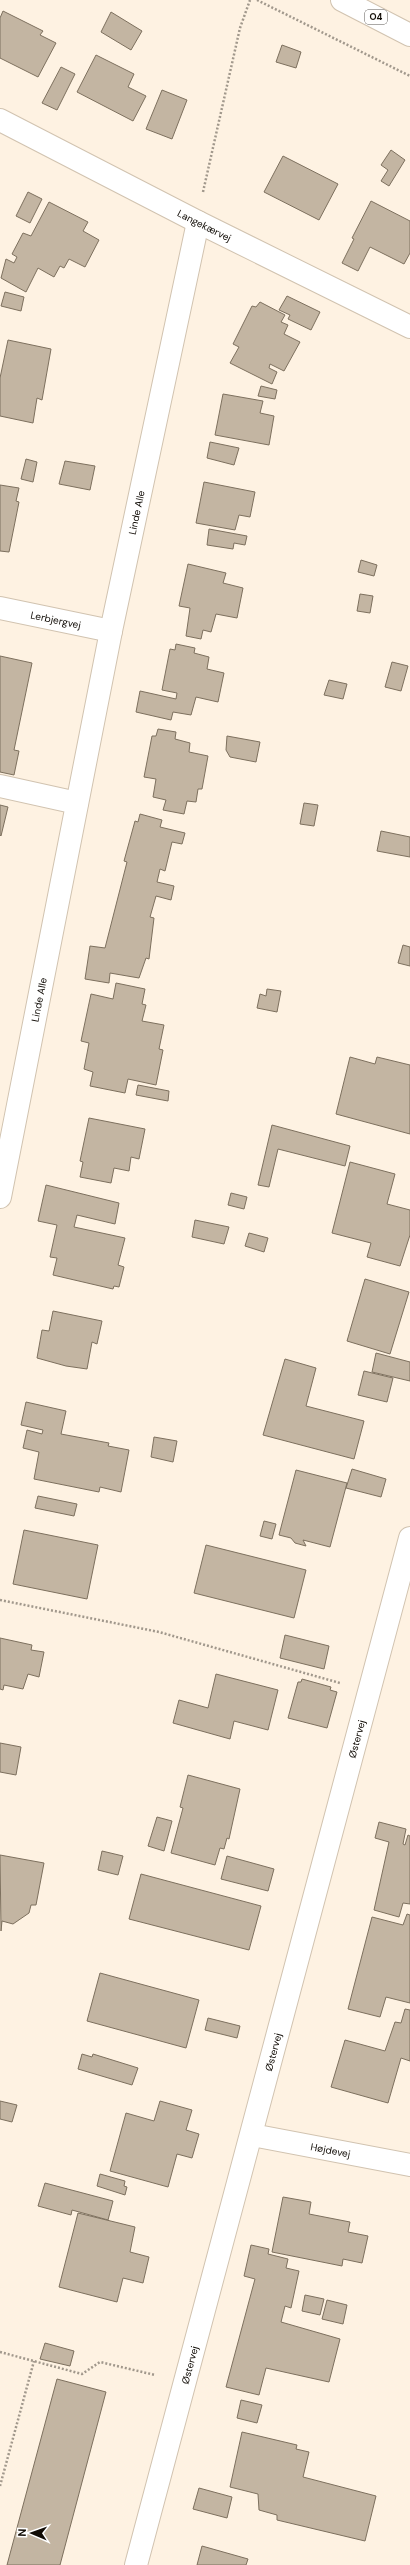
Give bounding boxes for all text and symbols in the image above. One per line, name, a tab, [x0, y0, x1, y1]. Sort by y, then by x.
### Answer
road number: O4	[365, 10, 387, 24]
street label: Langekærvej	[175, 207, 233, 244]
street label: Linde Alle	[126, 489, 148, 536]
street label: Lerbjergvej	[29, 608, 82, 632]
street label: Linde Alle	[28, 976, 50, 1023]
street label: Østervej	[346, 1719, 368, 1759]
street label: Østervej	[262, 2032, 285, 2073]
street label: Højdevej	[310, 2140, 351, 2161]
street label: Østervej	[179, 2345, 201, 2386]
north arrow	[12, 2513, 52, 2553]
text: N	[15, 2528, 29, 2537]

